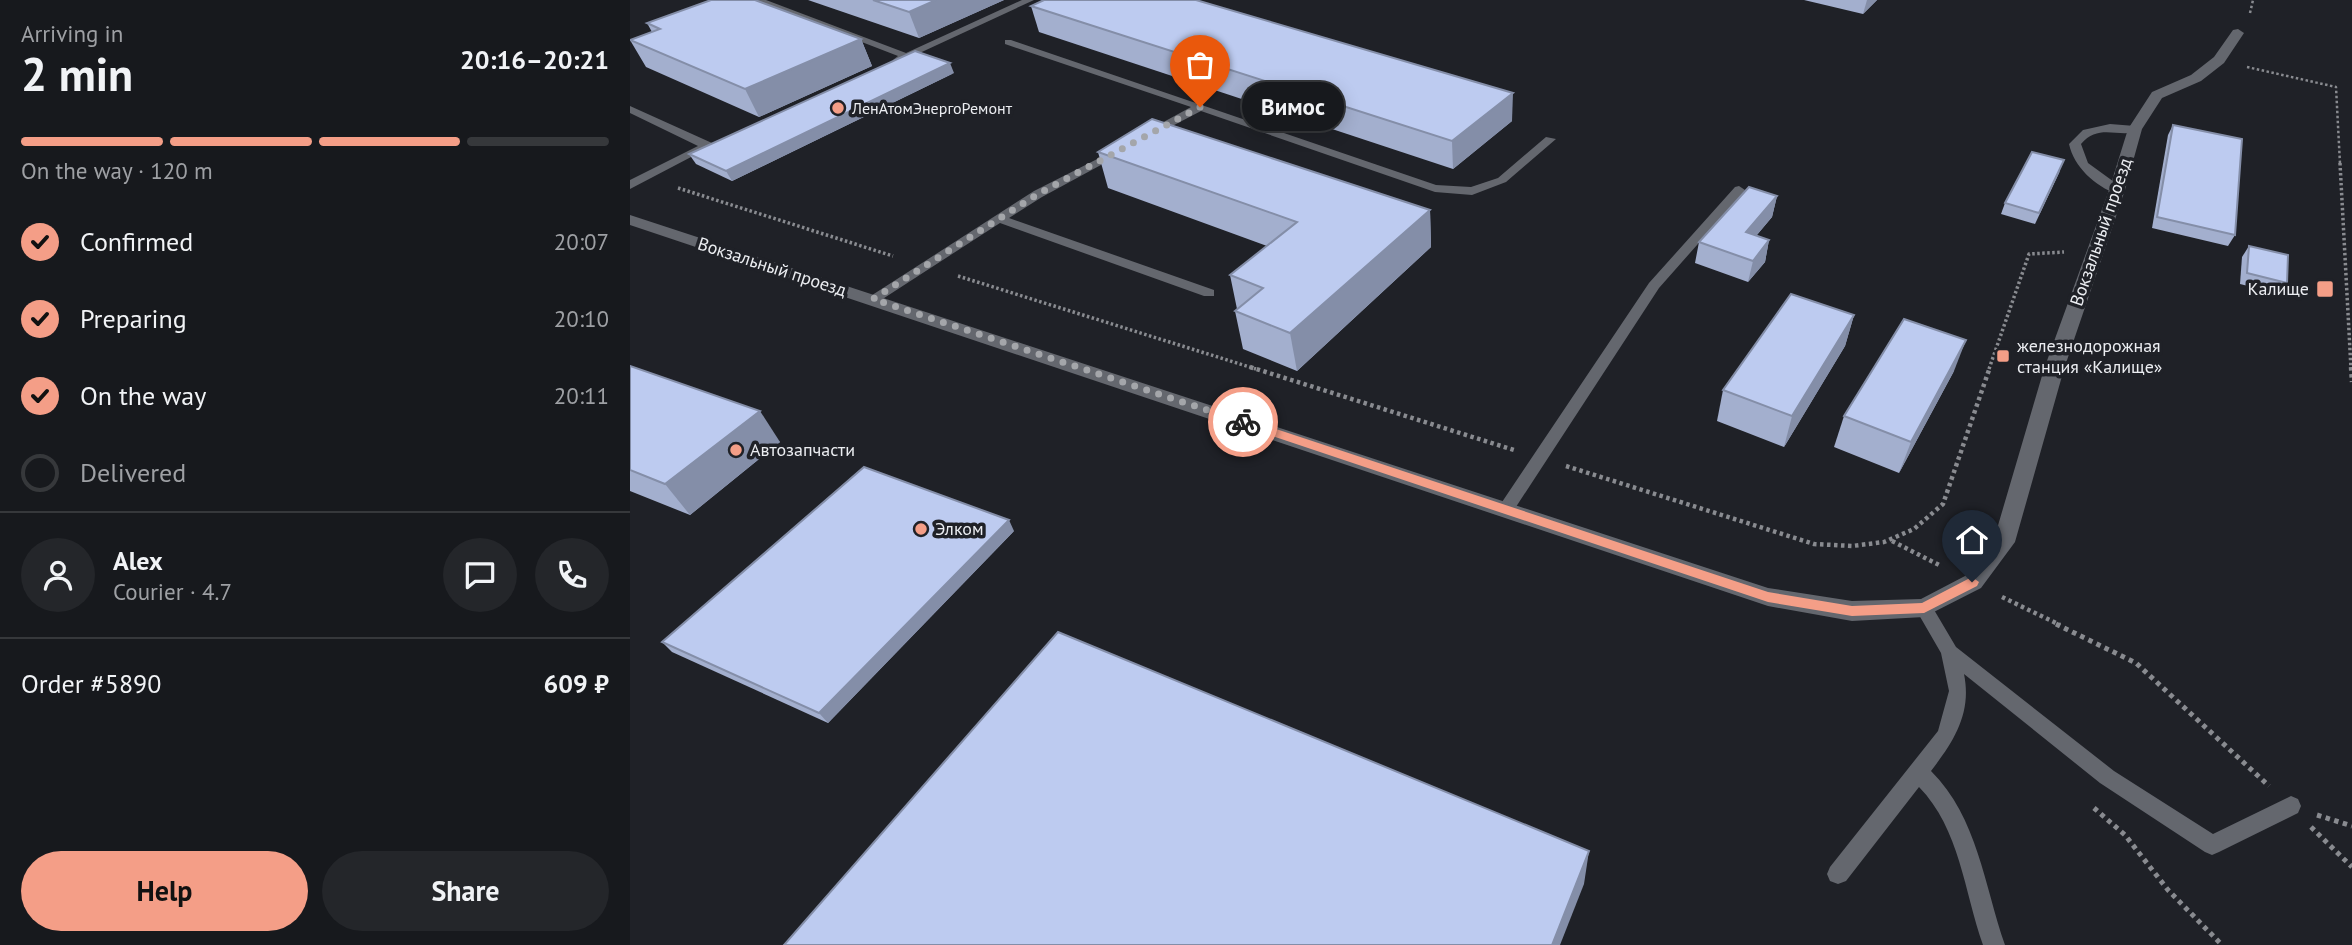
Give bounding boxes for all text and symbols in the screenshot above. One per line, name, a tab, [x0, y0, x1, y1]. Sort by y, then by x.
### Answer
text: Arriving in	[21, 19, 123, 48]
pin	[1170, 35, 1230, 107]
text: 20:16–20:21	[460, 43, 609, 76]
text: 2 min	[21, 44, 133, 104]
icon: bag	[1181, 46, 1219, 84]
callout: Вимос	[1242, 82, 1344, 132]
text: Вимос	[1261, 92, 1325, 121]
place label: ЛенАтомЭнергоРемонт	[851, 98, 1013, 118]
marker: ЛенАтомЭнергоРемонт	[830, 100, 846, 116]
street label: Вокзальный проезд	[2064, 155, 2137, 309]
text: On the way · 120 m	[21, 156, 213, 185]
icon: check	[21, 223, 59, 261]
text: Confirmed	[80, 225, 193, 258]
text: 20:07	[554, 227, 609, 256]
street label: Вокзальный проезд	[695, 232, 850, 302]
place label: Калище	[2248, 277, 2309, 300]
marker: Калище	[2315, 279, 2335, 299]
icon: check	[21, 300, 59, 338]
text: Preparing	[80, 302, 187, 335]
text: 20:10	[554, 304, 609, 333]
place label: железнодорожная станция «Калище»	[2017, 334, 2162, 378]
marker: железнодорожная станция «Калище»	[1995, 348, 2011, 364]
icon: check	[21, 377, 59, 415]
text: On the way	[80, 379, 206, 412]
text: 20:11	[554, 381, 609, 410]
courier	[1208, 387, 1278, 457]
icon: bike	[1224, 403, 1262, 441]
place label: Автозапчасти	[750, 438, 855, 461]
marker: Автозапчасти	[728, 442, 744, 458]
text: Delivered	[80, 456, 186, 489]
pin	[1942, 510, 2002, 582]
place label: Элком	[935, 517, 984, 540]
marker: Элком	[913, 521, 929, 537]
icon: home	[1953, 521, 1991, 559]
button: person	[21, 538, 95, 612]
button: chat	[443, 538, 517, 612]
button: phone	[535, 538, 609, 612]
text: Alex	[113, 544, 163, 577]
text: Courier · 4.7	[113, 577, 232, 606]
text: Order #5890	[21, 667, 161, 700]
text: 609 ₽	[543, 667, 609, 700]
button: Help	[21, 851, 308, 931]
button: Share	[322, 851, 609, 931]

